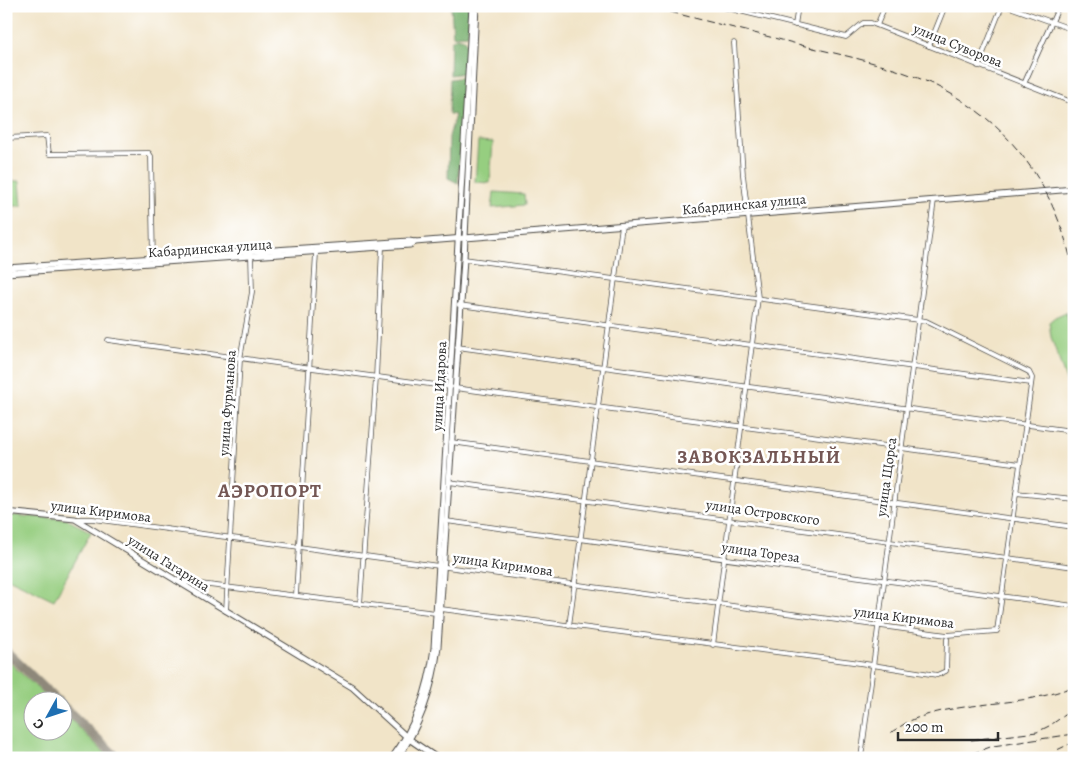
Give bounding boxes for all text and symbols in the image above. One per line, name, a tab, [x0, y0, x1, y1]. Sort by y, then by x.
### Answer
street label: улица Суворова	[909, 19, 1006, 72]
street label: Кабардинская улица	[681, 190, 807, 219]
street label: Кабардинская улица	[147, 235, 273, 262]
street label: улица Идарова	[428, 340, 451, 432]
street label: улица Фурманова	[214, 349, 241, 458]
street label: улица Щорса	[871, 436, 902, 519]
district label: ЗАВОКЗАЛЬНЫЙ	[677, 444, 841, 470]
district label: АЭРОПОРТ	[217, 478, 322, 504]
street label: улица Островского	[704, 495, 821, 530]
street label: улица Киримова	[49, 496, 153, 527]
street label: улица Гагарина	[123, 530, 214, 597]
street label: улица Тореза	[720, 537, 802, 567]
street label: улица Киримова	[451, 548, 555, 581]
street label: улица Киримова	[852, 602, 956, 633]
north arrow	[22, 692, 72, 742]
scale bar	[898, 709, 998, 741]
text: С	[28, 714, 48, 733]
text: 200 m	[905, 717, 944, 737]

